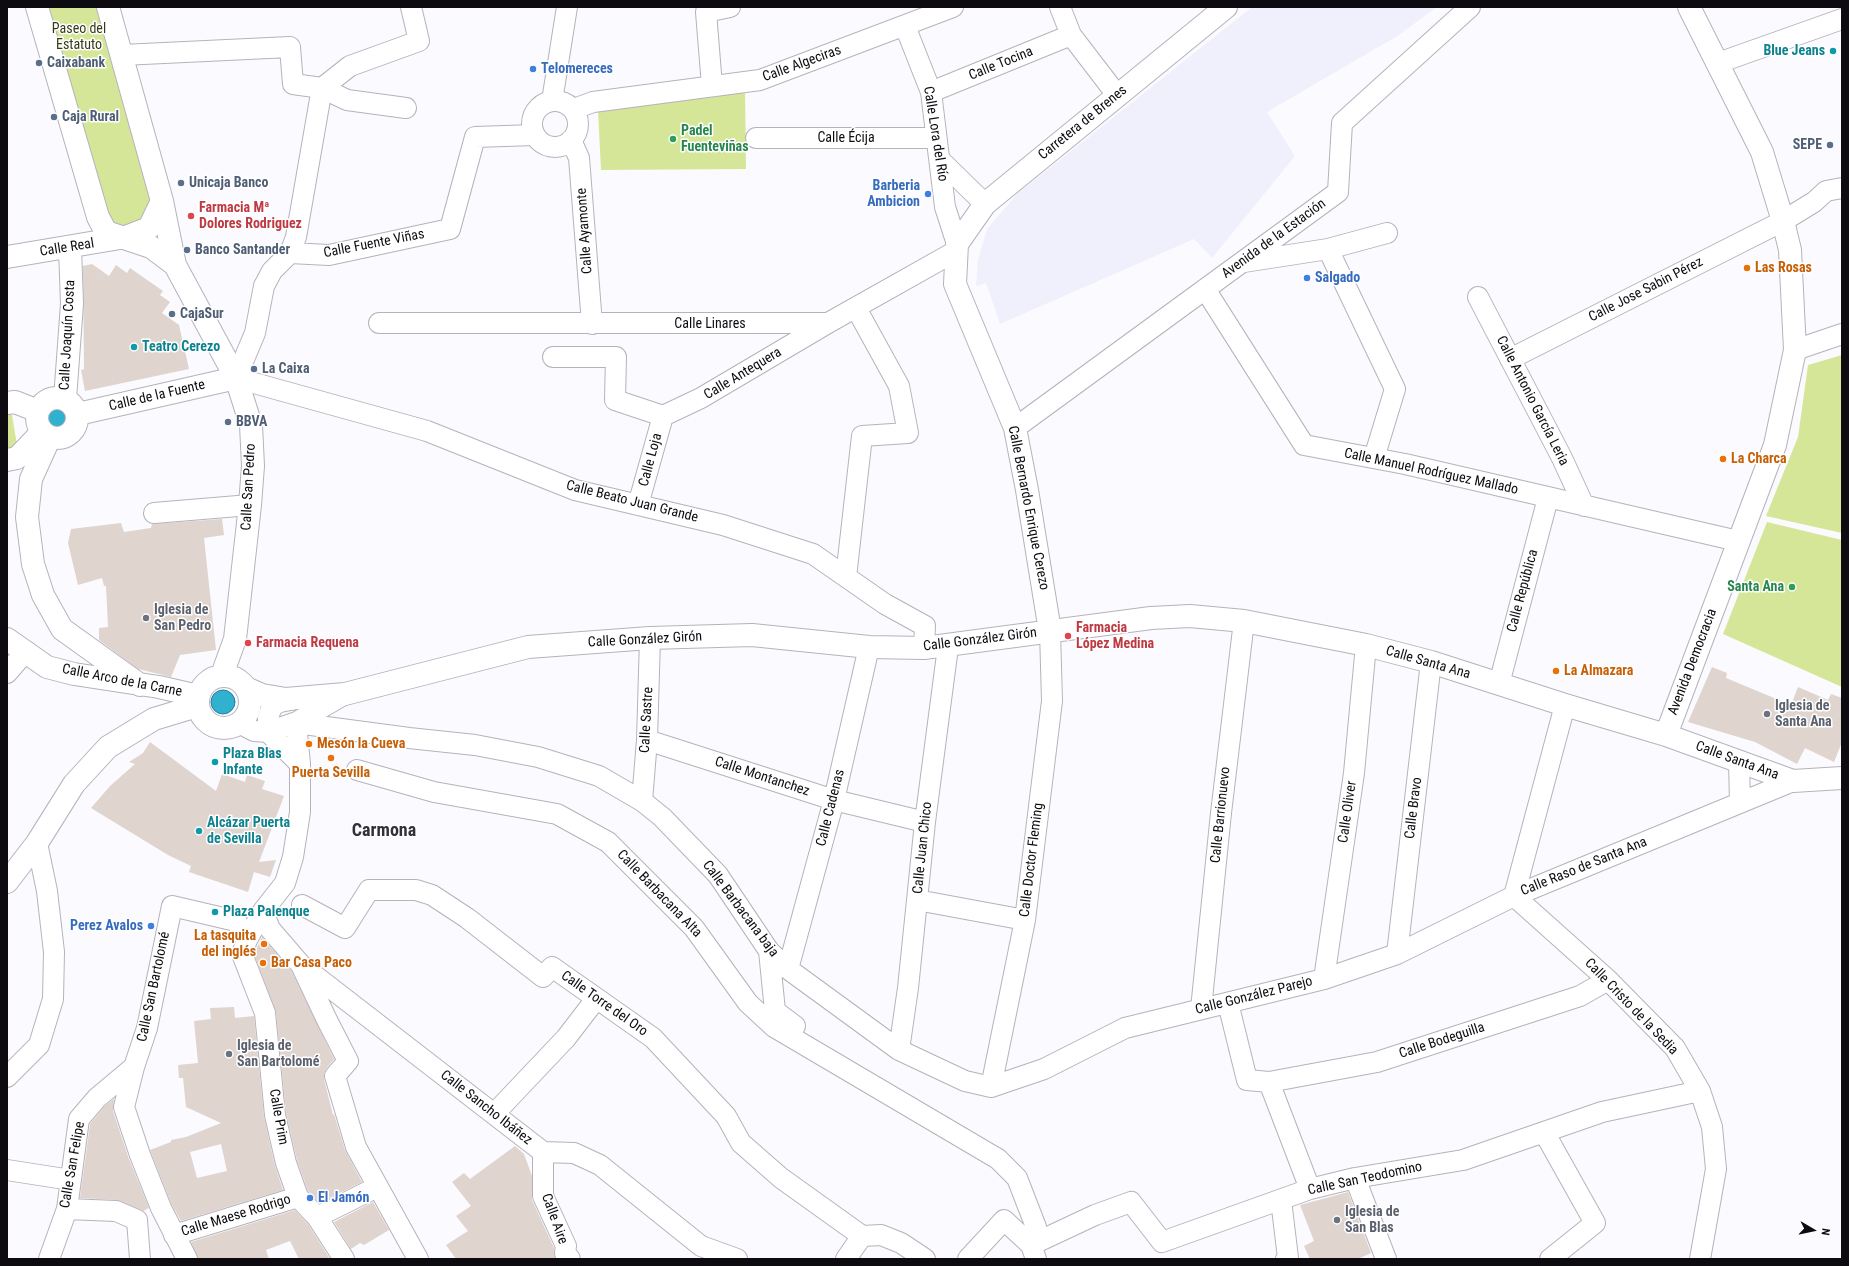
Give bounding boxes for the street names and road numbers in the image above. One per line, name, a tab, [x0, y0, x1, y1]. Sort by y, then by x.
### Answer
street label: Calle Algeciras	[760, 42, 844, 86]
street label: Calle Tocina	[966, 44, 1036, 84]
street label: Carretera de Brenes	[1035, 82, 1131, 164]
street label: Calle Lora del Río	[919, 85, 951, 183]
street label: Calle Écija	[817, 130, 875, 146]
street label: Calle Ayamonte	[574, 187, 596, 275]
street label: Avenida de la Estación	[1219, 196, 1329, 282]
street label: Calle Fuente Viñas	[322, 226, 426, 262]
street label: Calle Real	[39, 235, 95, 261]
street label: Calle Jose Sabin Pérez	[1586, 254, 1706, 326]
street label: Calle Joaquín Costa	[57, 279, 79, 391]
street label: Calle Linares	[674, 316, 746, 332]
street label: Calle Antonio García Leria	[1492, 333, 1572, 469]
street label: Calle Antequera	[701, 344, 785, 404]
street label: Calle de la Fuente	[107, 377, 207, 415]
street label: Calle Bernardo Enrique Cerezo	[1004, 424, 1052, 592]
street label: Calle Loja	[636, 432, 666, 488]
street label: Calle San Pedro	[238, 443, 260, 531]
street label: Calle Manuel Rodríguez Mallado	[1342, 445, 1520, 499]
street label: Calle Beato Juan Grande	[564, 477, 700, 527]
street label: Calle República	[1504, 548, 1542, 634]
street label: Avenida Democracia	[1665, 606, 1721, 718]
street label: Calle González Girón	[922, 625, 1038, 655]
street label: Calle González Girón	[587, 629, 703, 651]
street label: Calle Santa Ana	[1384, 643, 1472, 683]
street label: Calle Arco de la Carne	[61, 661, 183, 701]
street label: Calle Sastre	[637, 687, 657, 753]
street label: Calle Santa Ana	[1693, 738, 1781, 784]
street label: Calle Montanchez	[712, 754, 812, 800]
street label: Calle Barrionuevo	[1208, 766, 1234, 864]
street label: Calle Cadenas	[813, 768, 849, 848]
street label: Calle Bravo	[1402, 776, 1426, 840]
street label: Calle Oliver	[1335, 780, 1361, 844]
street label: Calle Juan Chico	[910, 801, 936, 895]
street label: Calle Doctor Fleming	[1017, 802, 1047, 918]
street label: Calle Raso de Santa Ana	[1518, 834, 1650, 900]
street label: Calle Barbacana Alta	[613, 847, 705, 941]
street label: Calle Barbacana baja	[698, 857, 782, 961]
street label: Calle San Bartolomé	[134, 930, 174, 1044]
street label: Calle Cristo de la Sedia	[1581, 955, 1681, 1059]
street label: Calle Torre del Oro	[557, 968, 651, 1040]
street label: Calle González Parejo	[1194, 973, 1314, 1019]
street label: Calle Bodeguilla	[1397, 1019, 1487, 1063]
street label: Calle Sancho Ibáñez	[437, 1067, 535, 1149]
street label: Calle Prim	[265, 1088, 291, 1146]
street label: Calle San Felipe	[57, 1120, 89, 1210]
street label: Calle San Teodomino	[1306, 1159, 1424, 1199]
street label: Calle Maese Rodrigo	[179, 1191, 293, 1241]
street label: Calle Aire	[537, 1191, 571, 1247]

